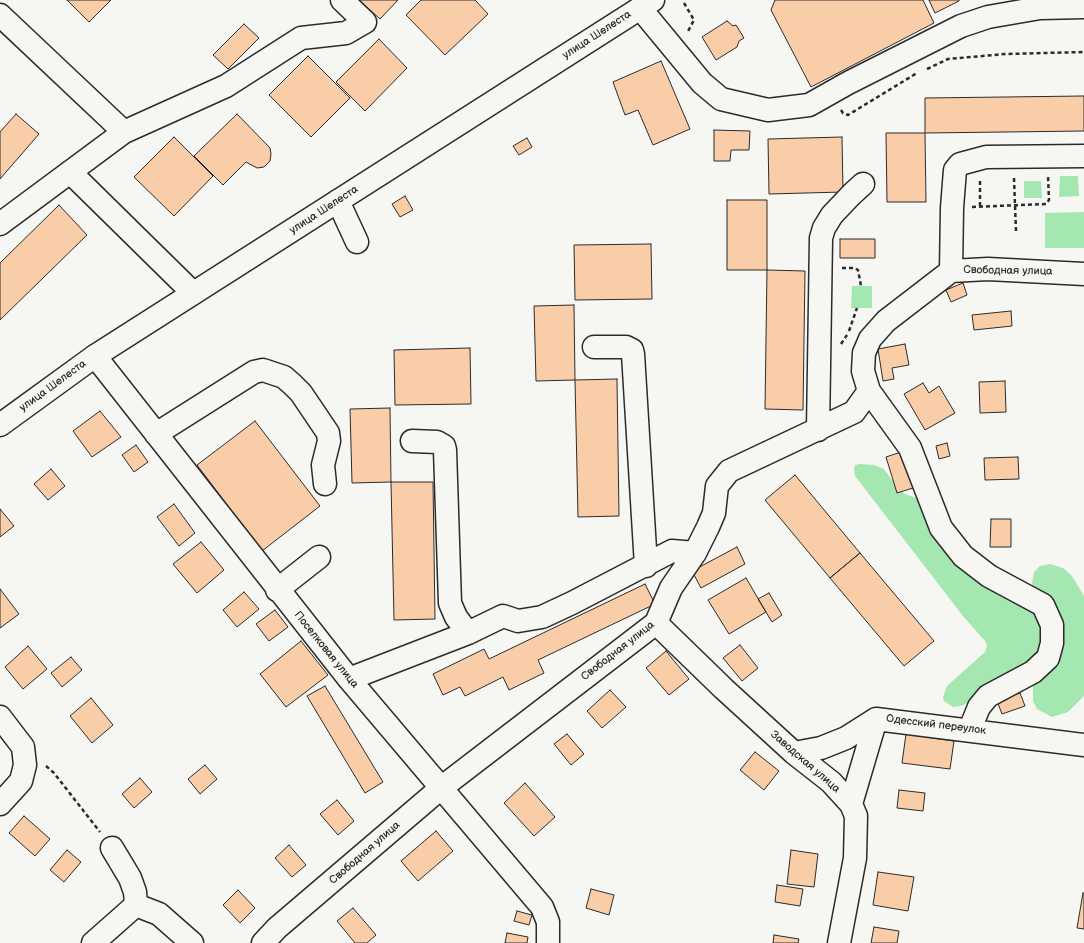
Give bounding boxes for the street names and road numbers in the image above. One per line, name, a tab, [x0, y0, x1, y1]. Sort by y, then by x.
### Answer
street label: улица Шелеста	[560, 8, 634, 62]
street label: улица Шелеста	[287, 183, 361, 237]
street label: Свободная улица	[963, 264, 1053, 278]
street label: улица Шелеста	[17, 357, 89, 415]
street label: Поселковая улица	[291, 609, 361, 691]
street label: Свободная улица	[579, 618, 657, 684]
street label: Одесский переулок	[885, 712, 987, 738]
street label: Заводская улица	[768, 728, 842, 796]
street label: Свободная улица	[327, 819, 403, 887]

